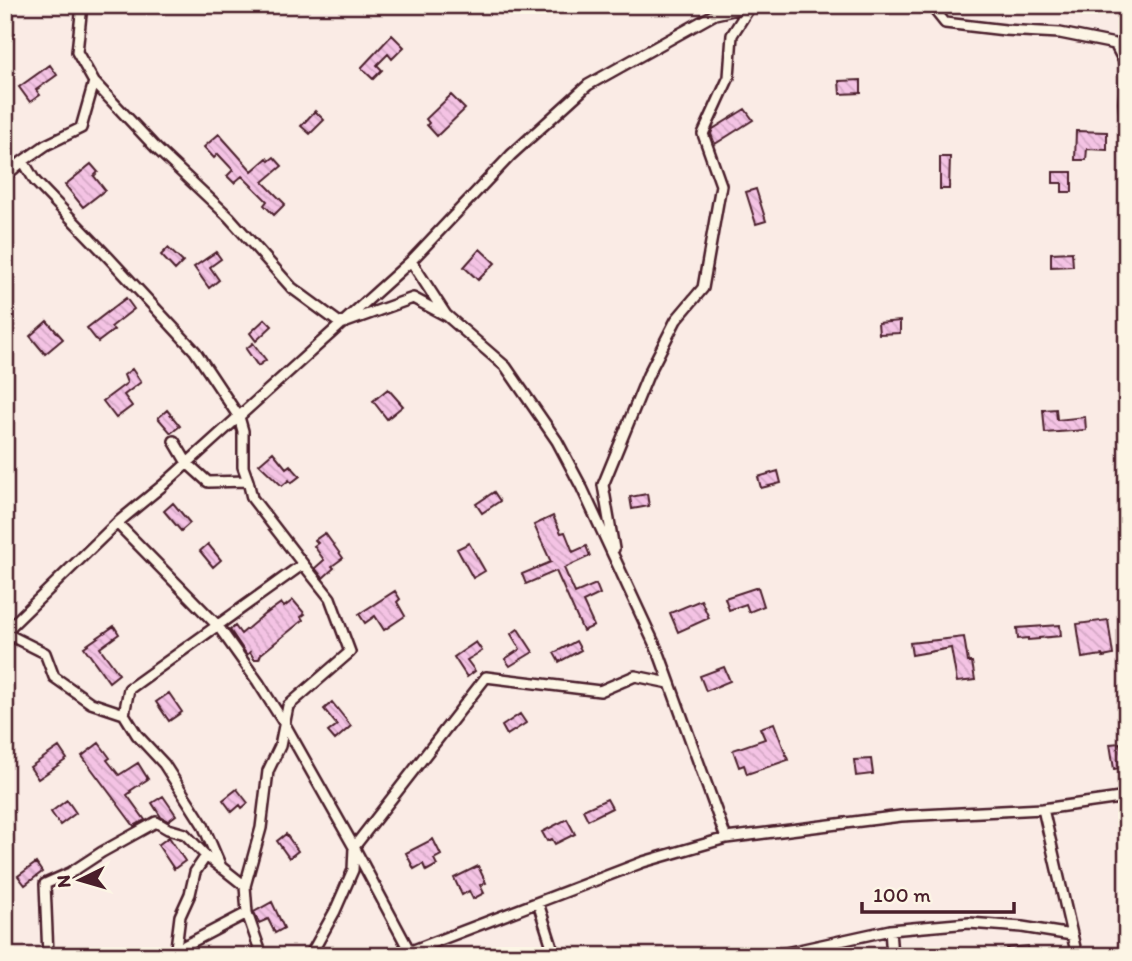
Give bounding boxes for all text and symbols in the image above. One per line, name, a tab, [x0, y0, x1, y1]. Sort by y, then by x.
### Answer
north arrow	[46, 846, 116, 916]
scale bar	[862, 870, 1015, 914]
text: N	[52, 874, 76, 889]
text: 100 m	[873, 882, 931, 907]

